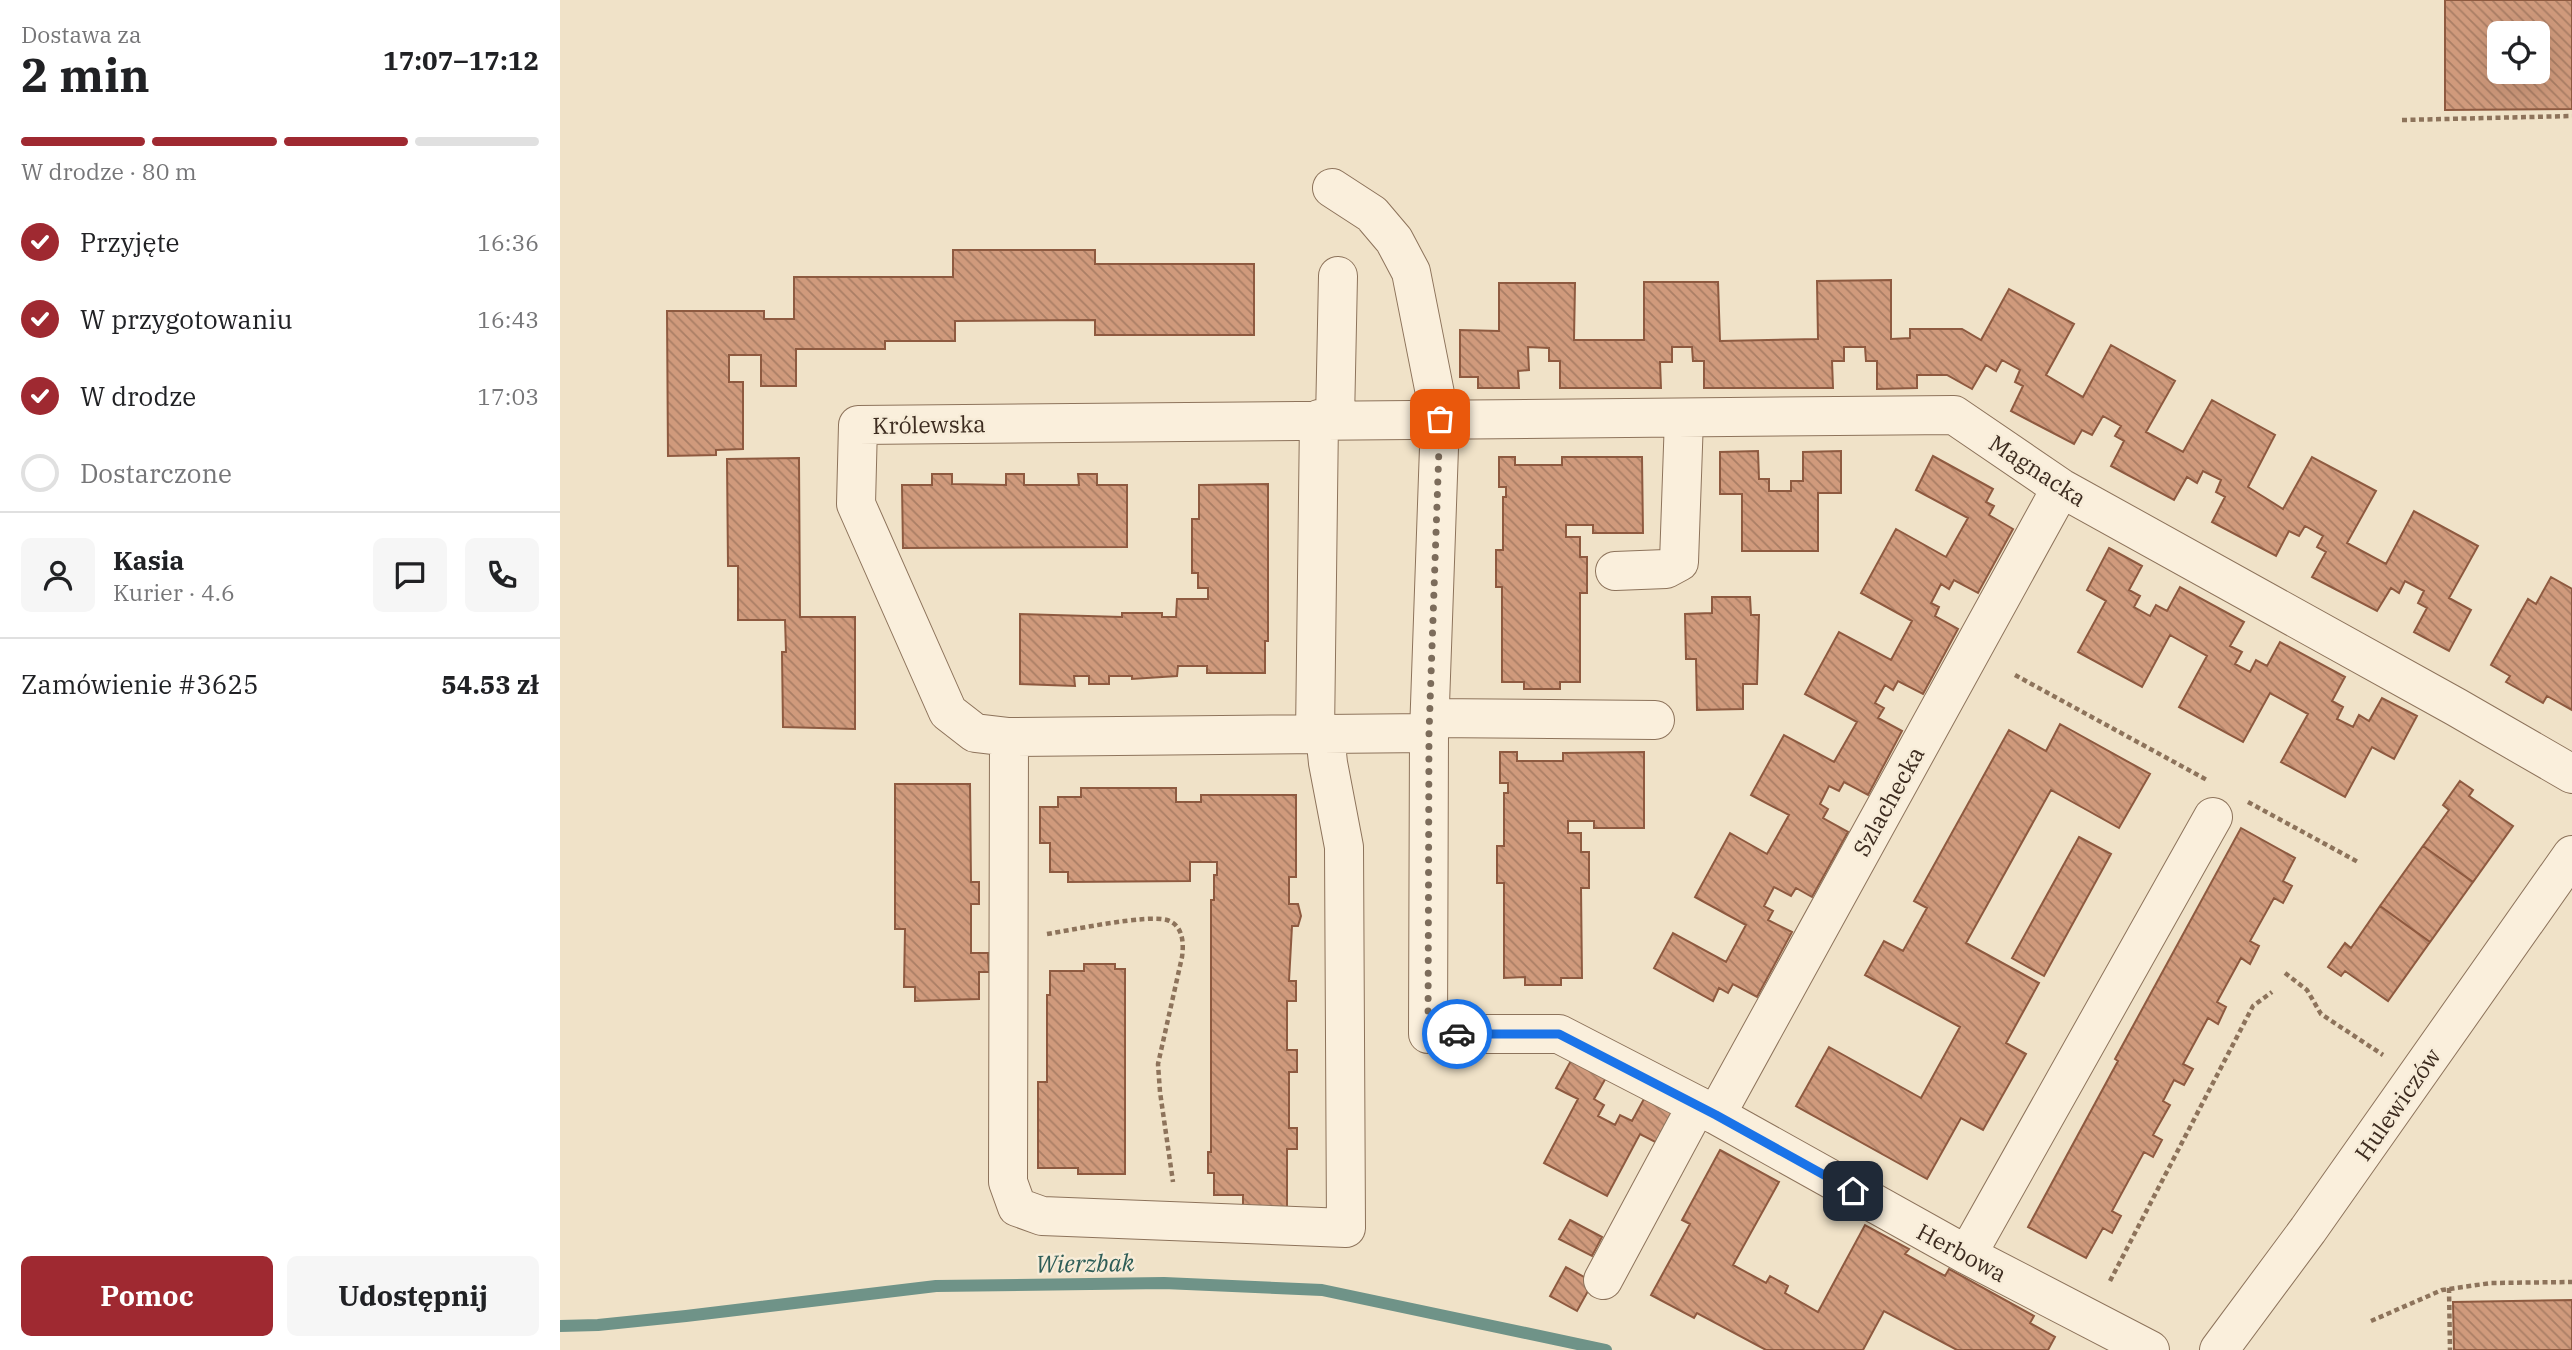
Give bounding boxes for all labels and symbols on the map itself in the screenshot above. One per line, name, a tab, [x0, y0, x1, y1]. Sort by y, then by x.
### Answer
pin	[1410, 389, 1470, 449]
street label: Królewska	[872, 408, 986, 440]
street label: Magnacka	[1984, 427, 2092, 513]
street label: Szlachecka	[1846, 741, 1930, 861]
courier	[1422, 999, 1492, 1069]
street label: Hulewiczów	[2347, 1042, 2447, 1166]
pin	[1823, 1161, 1883, 1221]
street label: Herbowa	[1912, 1216, 2012, 1288]
water label: Wierzbak	[1035, 1246, 1135, 1280]

